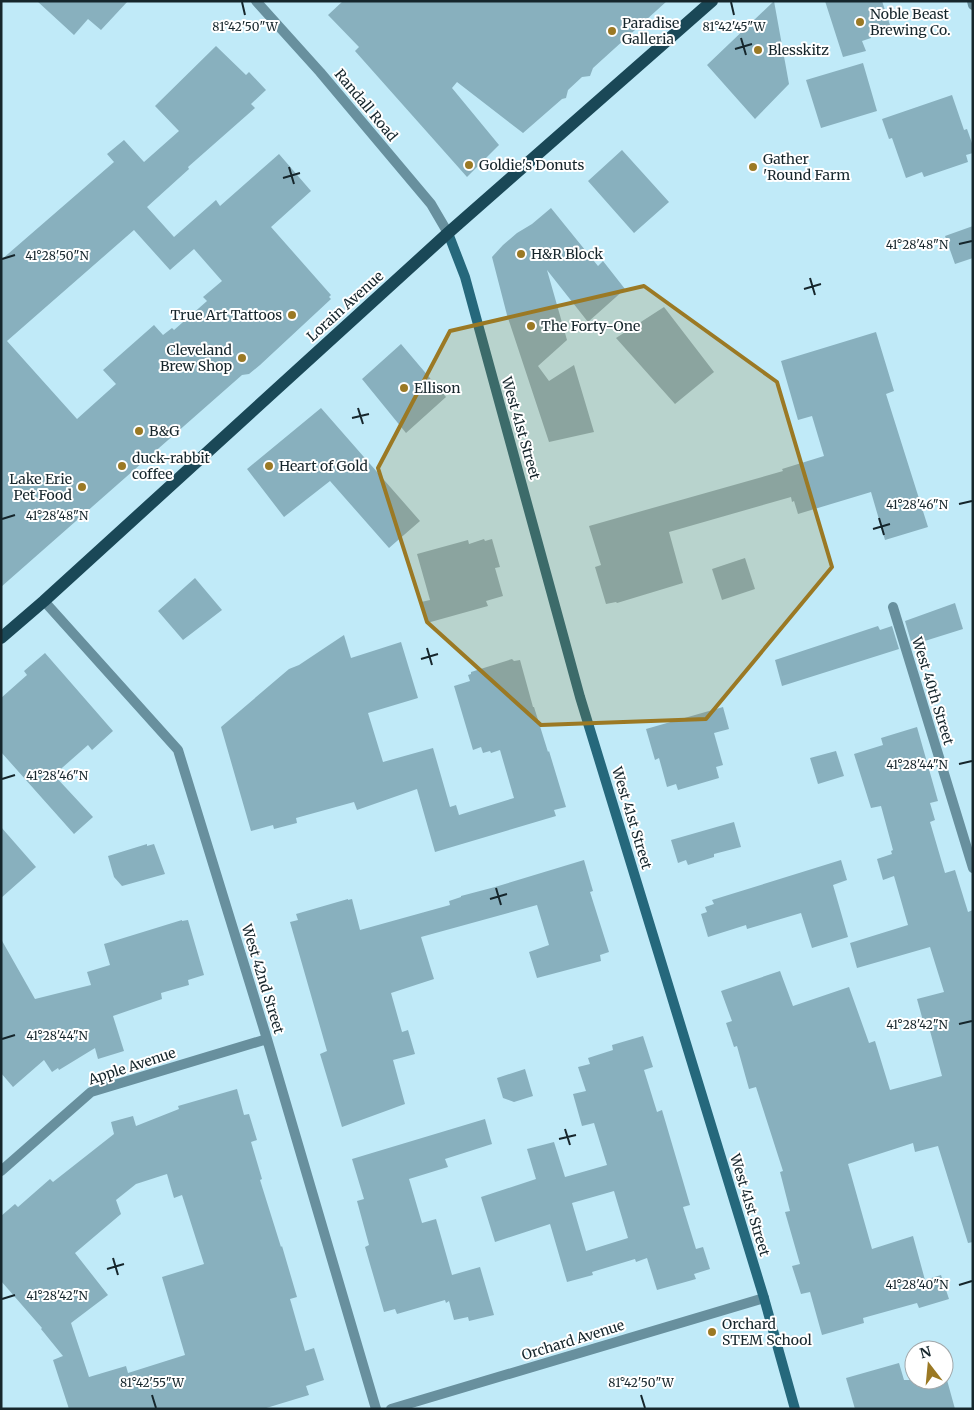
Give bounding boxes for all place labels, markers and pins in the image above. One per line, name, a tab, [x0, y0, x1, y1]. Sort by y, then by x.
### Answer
place label: Noble Beast Brewing Co.	[870, 5, 951, 39]
place label: Paradise Galleria	[622, 14, 679, 48]
marker: Noble Beast Brewing Co.	[854, 16, 866, 28]
marker: Paradise Galleria	[606, 25, 618, 37]
place label: Blesskitz	[768, 41, 829, 59]
marker: Blesskitz	[752, 44, 764, 56]
place label: Gather 'Round Farm	[763, 150, 850, 184]
place label: Goldie's Donuts	[479, 156, 584, 174]
marker: Goldie's Donuts	[463, 159, 475, 171]
marker: Gather 'Round Farm	[747, 161, 759, 173]
place label: H&R Block	[531, 245, 603, 263]
marker: H&R Block	[515, 248, 527, 260]
place label: True Art Tattoos	[170, 306, 282, 324]
marker: True Art Tattoos	[286, 309, 298, 321]
place label: The Forty-One	[541, 317, 640, 335]
marker: The Forty-One	[525, 320, 537, 332]
place label: Cleveland Brew Shop	[160, 341, 233, 375]
marker: Cleveland Brew Shop	[236, 352, 248, 364]
place label: Ellison	[414, 379, 461, 397]
marker: Ellison	[398, 382, 410, 394]
place label: B&G	[149, 422, 179, 440]
marker: B&G	[133, 425, 145, 437]
place label: duck-rabbit coffee	[132, 449, 211, 483]
place label: Heart of Gold	[279, 457, 368, 475]
marker: duck-rabbit coffee	[116, 460, 128, 472]
marker: Heart of Gold	[263, 460, 275, 472]
place label: Lake Erie Pet Food	[9, 470, 73, 504]
marker: Lake Erie Pet Food	[76, 481, 88, 493]
place label: Orchard STEM School	[722, 1315, 812, 1349]
marker: Orchard STEM School	[706, 1326, 718, 1338]

